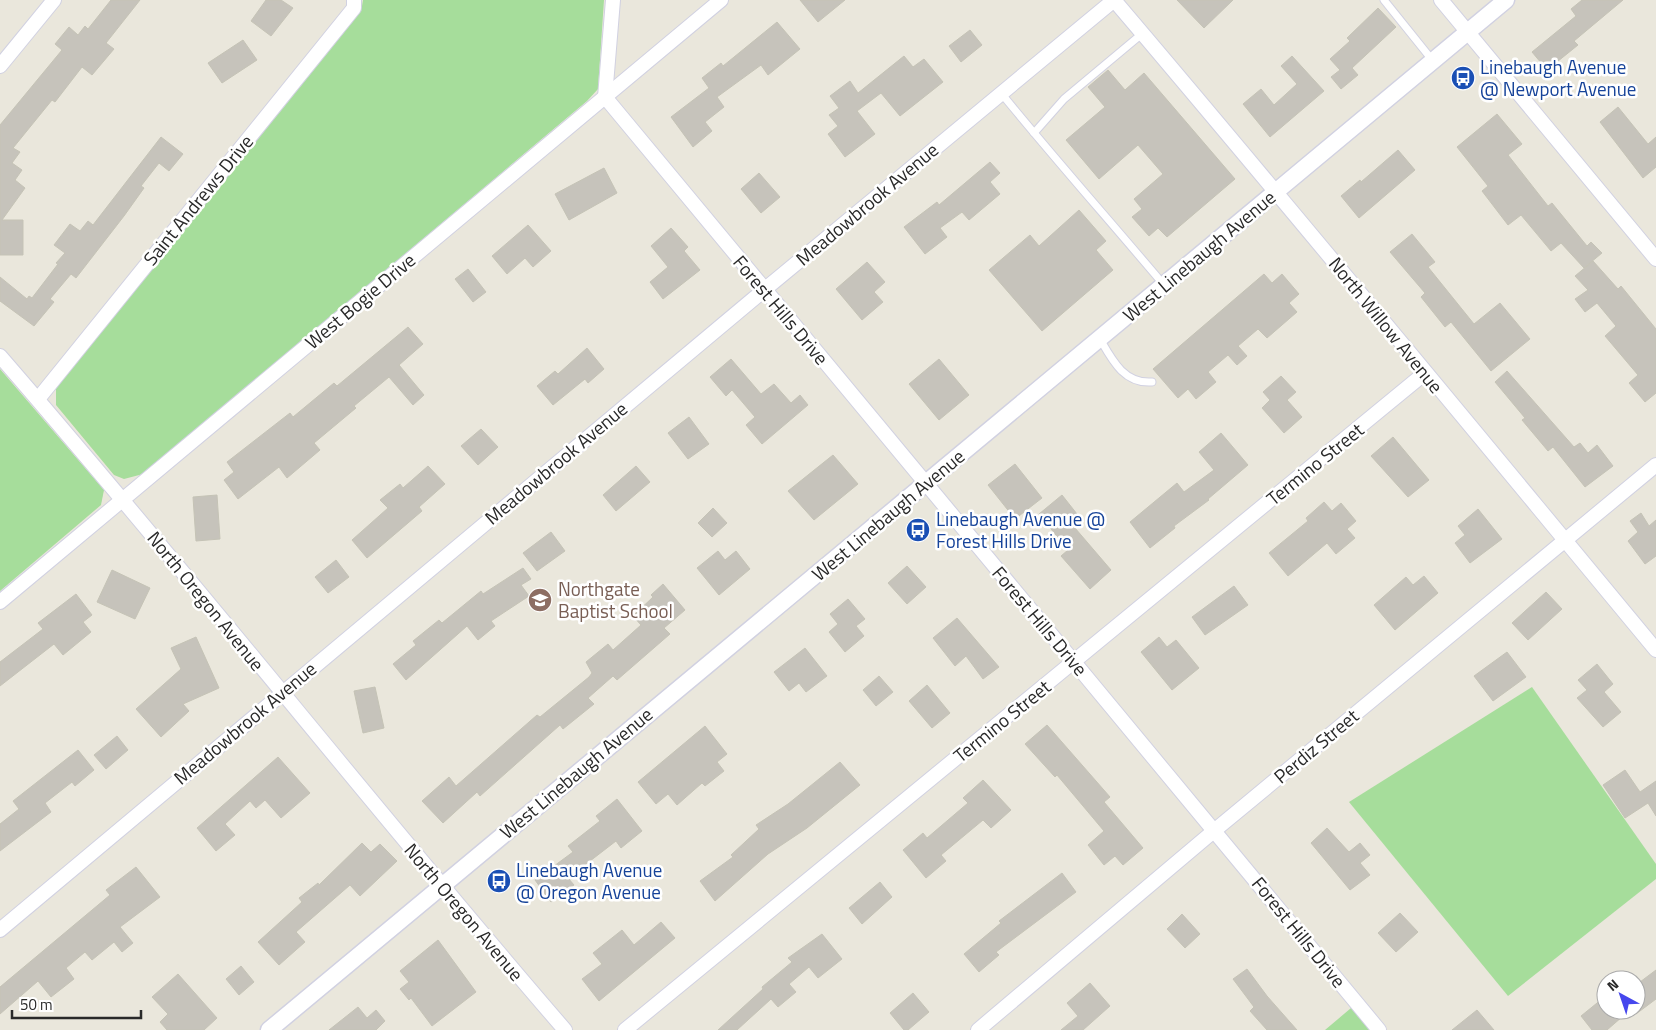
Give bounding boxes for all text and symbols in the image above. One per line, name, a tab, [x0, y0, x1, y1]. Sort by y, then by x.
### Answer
place label: Linebaugh Avenue @ Newport Avenue	[1480, 52, 1636, 103]
bus stop icon: Linebaugh Avenue @ Newport Avenue	[1450, 65, 1476, 91]
street label: Saint Andrews Drive	[136, 128, 260, 272]
street label: Meadowbrook Avenue	[789, 135, 944, 272]
street label: West Linebaugh Avenue	[1116, 183, 1282, 328]
street label: West Bogie Drive	[298, 246, 421, 356]
street label: Forest Hills Drive	[727, 248, 836, 371]
street label: North Willow Avenue	[1322, 250, 1451, 399]
street label: Meadowbrook Avenue	[478, 394, 633, 531]
street label: Termino Street	[1260, 415, 1370, 512]
street label: West Linebaugh Avenue	[805, 442, 971, 587]
place label: Linebaugh Avenue @ Forest Hills Drive	[936, 504, 1105, 555]
bus stop icon: Linebaugh Avenue @ Forest Hills Drive	[905, 517, 931, 543]
street label: North Oregon Avenue	[141, 525, 272, 677]
street label: Forest Hills Drive	[986, 559, 1095, 682]
place label: Northgate Baptist School	[558, 574, 673, 625]
school or university icon: Northgate Baptist School	[527, 587, 553, 613]
street label: Meadowbrook Avenue	[167, 654, 322, 791]
street label: Termino Street	[947, 672, 1057, 769]
street label: West Linebaugh Avenue	[493, 700, 659, 845]
street label: Perdiz Street	[1267, 701, 1365, 790]
street label: North Oregon Avenue	[398, 836, 531, 987]
place label: Linebaugh Avenue @ Oregon Avenue	[516, 855, 662, 906]
bus stop icon: Linebaugh Avenue @ Oregon Avenue	[486, 868, 512, 894]
street label: Forest Hills Drive	[1245, 870, 1353, 994]
north arrow	[1596, 970, 1646, 1020]
text: N	[1602, 973, 1623, 996]
scale bar	[12, 988, 141, 1020]
text: 50 m	[20, 993, 53, 1016]

